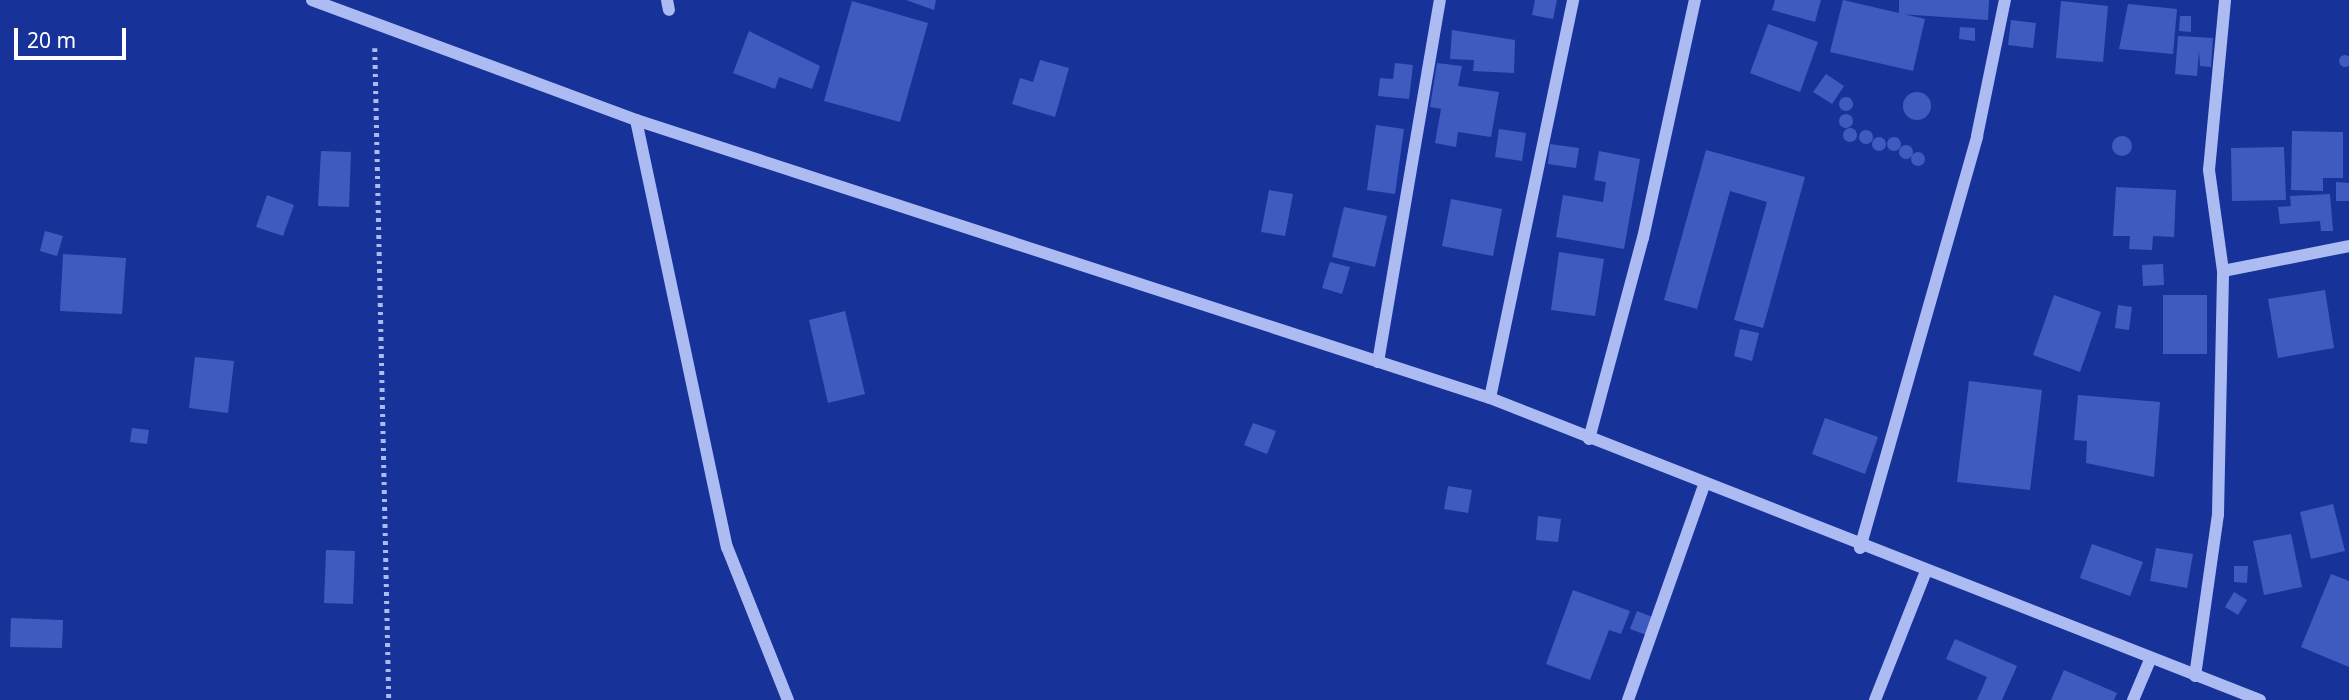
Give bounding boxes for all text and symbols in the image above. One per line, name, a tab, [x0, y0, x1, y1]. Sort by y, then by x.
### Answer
scale bar	[18, 14, 130, 58]
text: 20 m	[27, 26, 76, 54]

